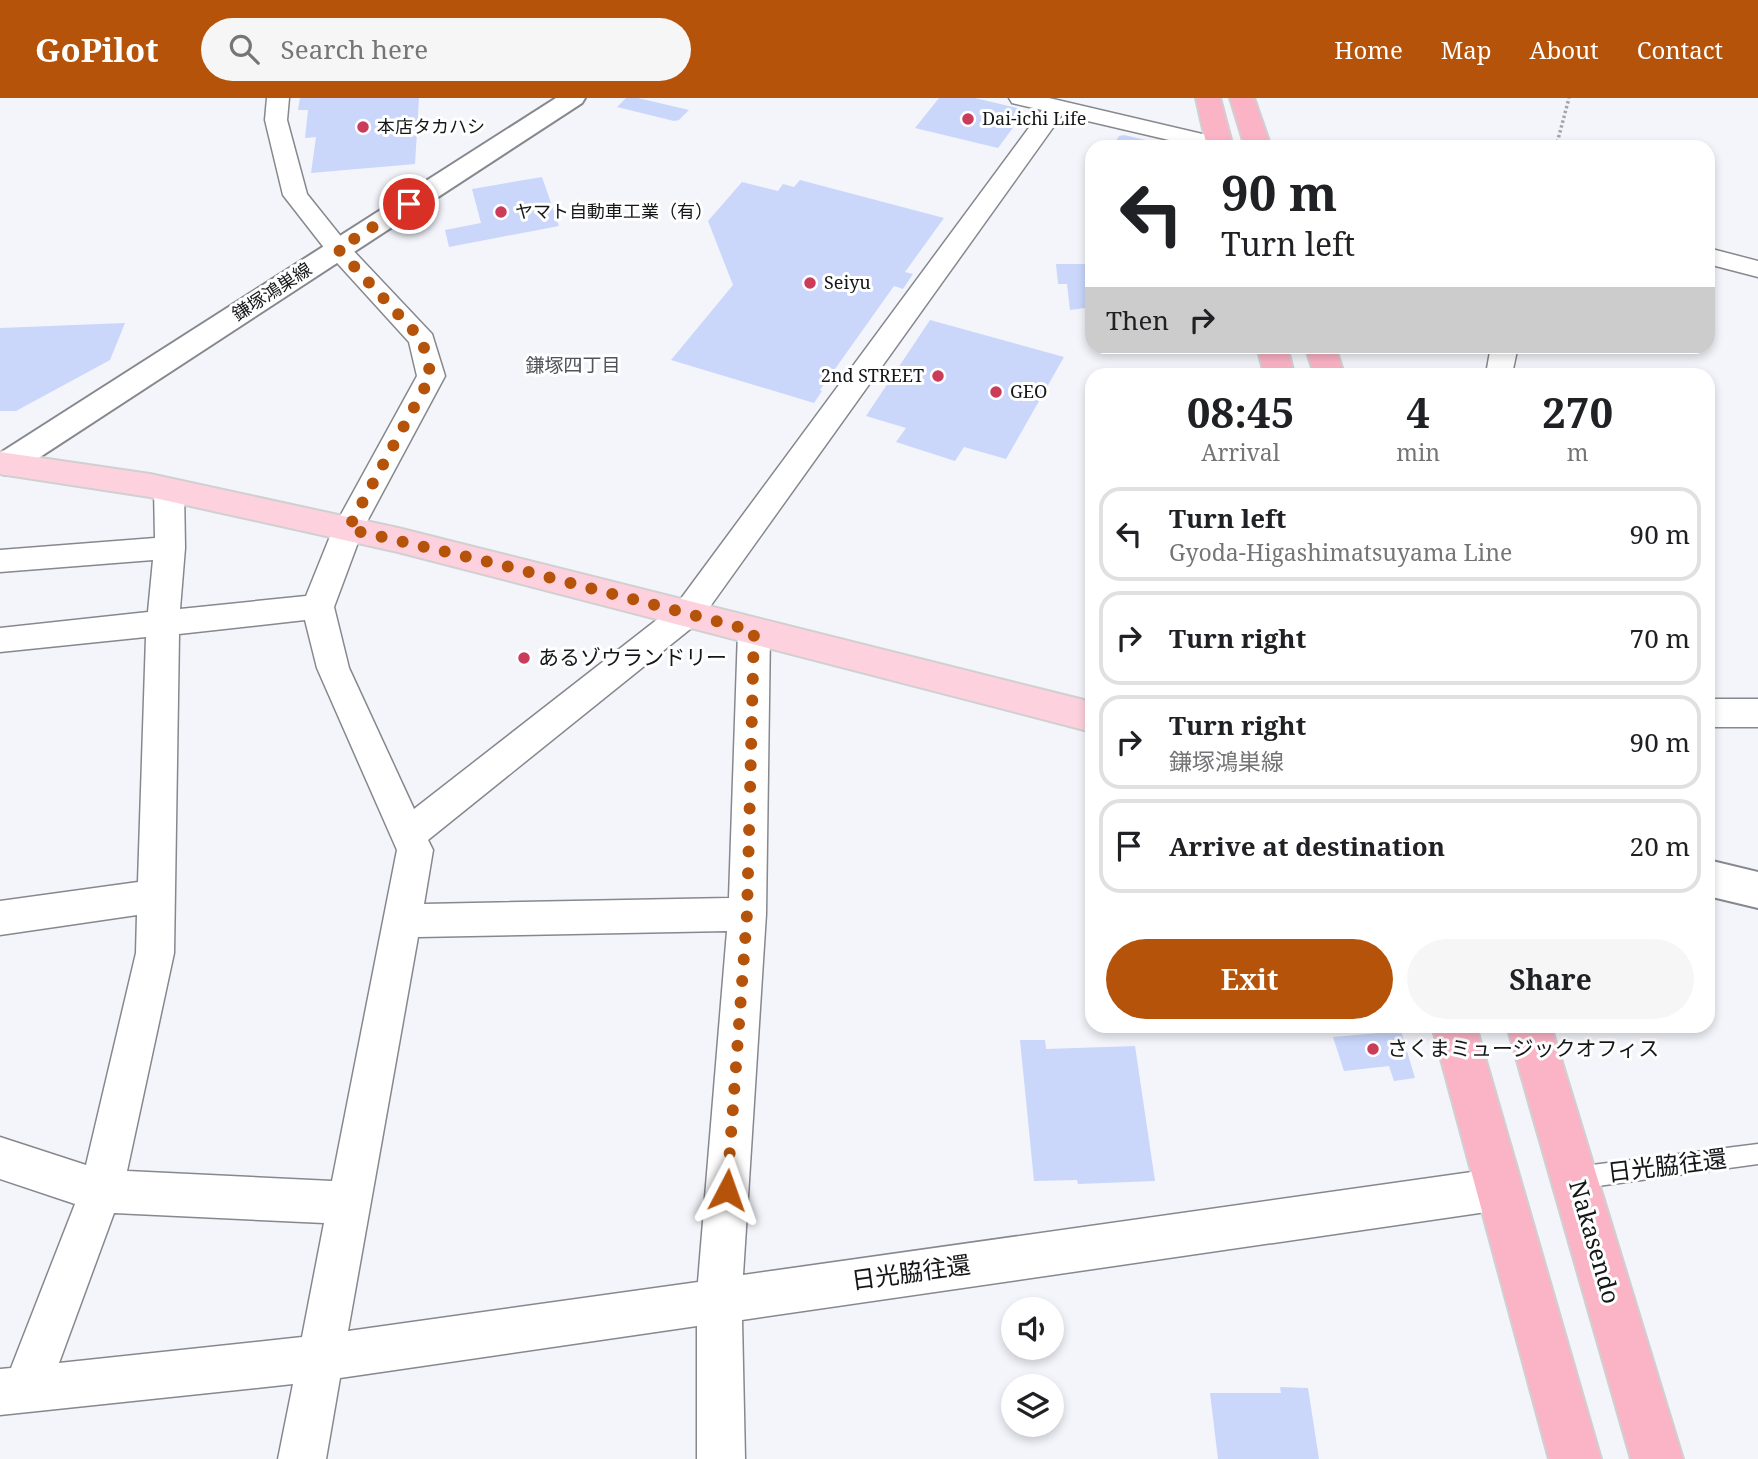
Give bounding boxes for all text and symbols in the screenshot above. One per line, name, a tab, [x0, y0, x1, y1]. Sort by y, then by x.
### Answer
search box	[201, 18, 691, 81]
text: GoPilot	[35, 27, 159, 72]
icon: search	[225, 30, 263, 68]
text: Search here	[281, 31, 428, 67]
text: Home	[1334, 33, 1403, 66]
text: Map	[1441, 33, 1492, 66]
text: About	[1530, 33, 1599, 66]
text: Contact	[1637, 33, 1723, 66]
place label: Dai-ichi Life	[982, 106, 1086, 130]
marker: Dai-ichi Life	[960, 111, 976, 127]
place label: 本店タカハシ	[377, 114, 485, 138]
marker: 本店タカハシ	[355, 119, 371, 135]
text: 90 m	[1221, 159, 1337, 225]
icon: left	[1106, 168, 1197, 259]
pin	[379, 174, 439, 234]
icon: arrive	[390, 185, 428, 223]
place label: ヤマト自動車工業（有）	[515, 199, 713, 223]
marker: ヤマト自動車工業（有）	[493, 204, 509, 220]
text: Turn left	[1221, 222, 1355, 265]
street label: 鎌塚鴻巣線	[227, 257, 316, 326]
place label: Seiyu	[824, 270, 871, 294]
marker: Seiyu	[802, 275, 818, 291]
icon: right	[1183, 301, 1221, 339]
text: Then	[1106, 302, 1169, 338]
district label: 鎌塚四丁目	[525, 352, 621, 378]
place label: 2nd STREET	[821, 363, 924, 387]
marker: 2nd STREET	[930, 368, 946, 384]
place label: GEO	[1010, 379, 1047, 403]
text: 08:45	[1187, 383, 1294, 440]
text: 4	[1406, 383, 1430, 440]
text: 270	[1542, 383, 1613, 440]
marker: GEO	[988, 384, 1004, 400]
text: Arrival	[1201, 436, 1280, 468]
text: min	[1396, 436, 1440, 468]
text: m	[1567, 436, 1588, 468]
text: Turn left	[1169, 500, 1286, 536]
icon: left	[1110, 515, 1148, 553]
text: 90 m	[1630, 516, 1690, 552]
text: Gyoda-Higashimatsuyama Line	[1169, 536, 1512, 568]
icon: right	[1110, 619, 1148, 657]
text: Turn right	[1169, 620, 1306, 656]
text: 70 m	[1630, 620, 1690, 656]
place label: あるゾウランドリー	[538, 643, 727, 671]
marker: あるゾウランドリー	[516, 650, 532, 666]
text: Turn right	[1169, 707, 1306, 743]
icon: right	[1110, 723, 1148, 761]
text: 90 m	[1630, 724, 1690, 760]
text: 鎌塚鴻巣線	[1169, 745, 1284, 777]
icon: arrive	[1110, 827, 1148, 865]
text: Arrive at destination	[1169, 828, 1445, 864]
text: 20 m	[1630, 828, 1690, 864]
button: Exit	[1106, 939, 1393, 1019]
button: Share	[1407, 939, 1694, 1019]
place label: さくまミュージックオフィス	[1387, 1034, 1659, 1062]
marker: さくまミュージックオフィス	[1365, 1041, 1381, 1057]
street label: 日光脇往還	[1605, 1141, 1728, 1188]
position arrow	[690, 1153, 764, 1227]
street label: Nakasendo	[1562, 1176, 1629, 1307]
street label: 日光脇往還	[849, 1247, 973, 1296]
map controls	[1001, 1297, 1064, 1437]
button: sound	[1001, 1297, 1064, 1360]
button: layers	[1001, 1374, 1064, 1437]

